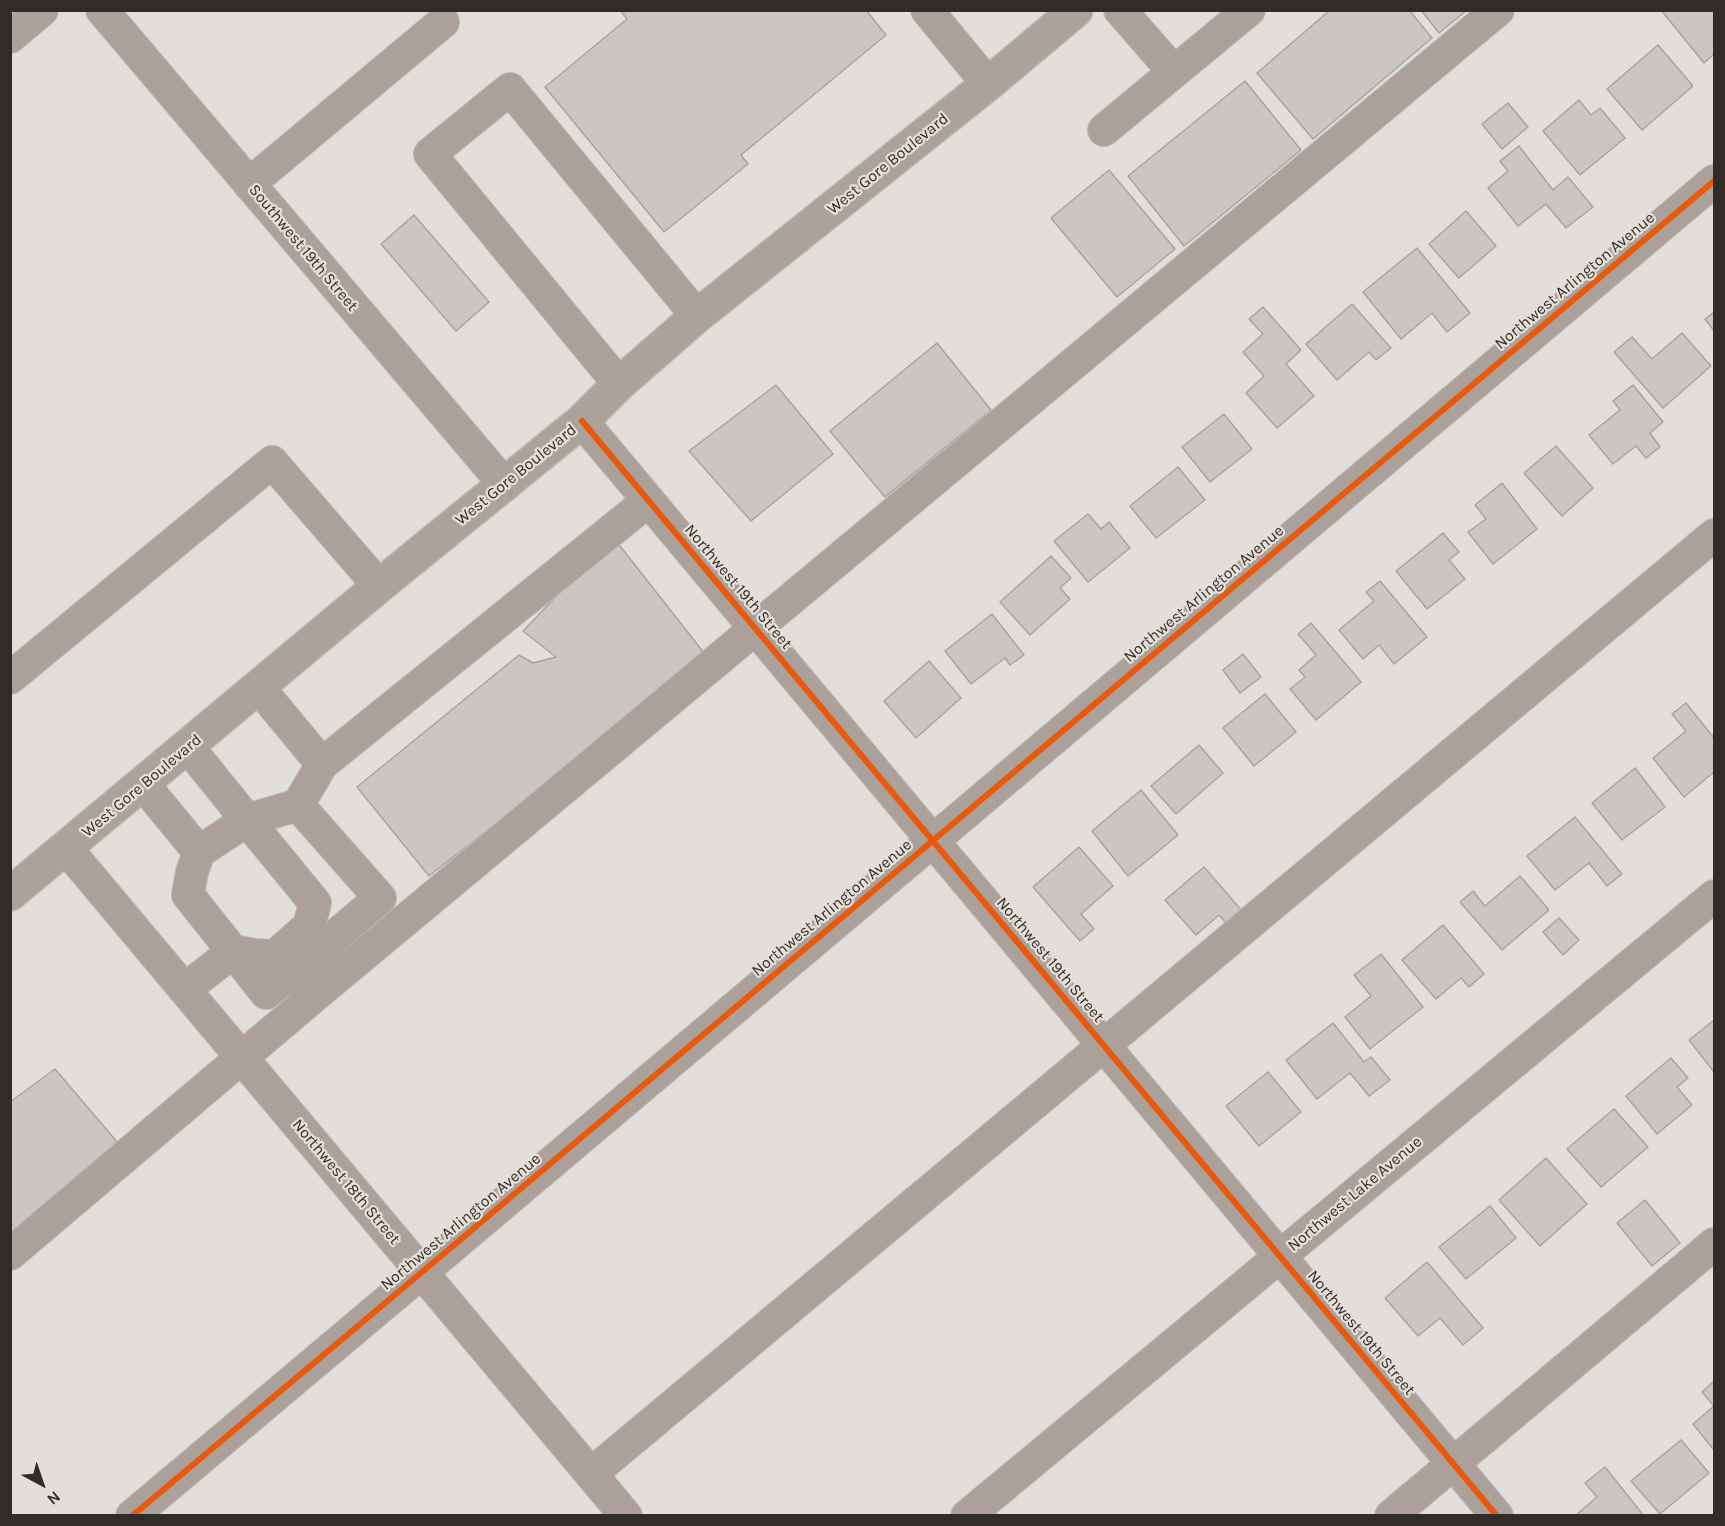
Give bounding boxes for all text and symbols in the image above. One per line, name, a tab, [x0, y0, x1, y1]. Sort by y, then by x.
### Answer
street label: West Gore Boulevard	[824, 109, 952, 219]
street label: Southwest 19th Street	[244, 181, 362, 315]
street label: Northwest Arlington Avenue	[1491, 208, 1659, 354]
street label: West Gore Boulevard	[452, 420, 580, 530]
street label: Northwest 19th Street	[680, 521, 796, 653]
street label: Northwest Arlington Avenue	[1120, 521, 1288, 667]
street label: West Gore Boulevard	[78, 730, 206, 842]
street label: Northwest Arlington Avenue	[748, 835, 916, 981]
street label: Northwest 19th Street	[992, 894, 1108, 1026]
street label: Northwest 18th Street	[288, 1115, 404, 1249]
street label: Northwest Lake Avenue	[1284, 1132, 1426, 1256]
street label: Northwest Arlington Avenue	[377, 1149, 545, 1295]
street label: Northwest 19th Street	[1303, 1267, 1419, 1399]
north arrow	[12, 1454, 72, 1514]
text: N	[43, 1487, 64, 1509]

